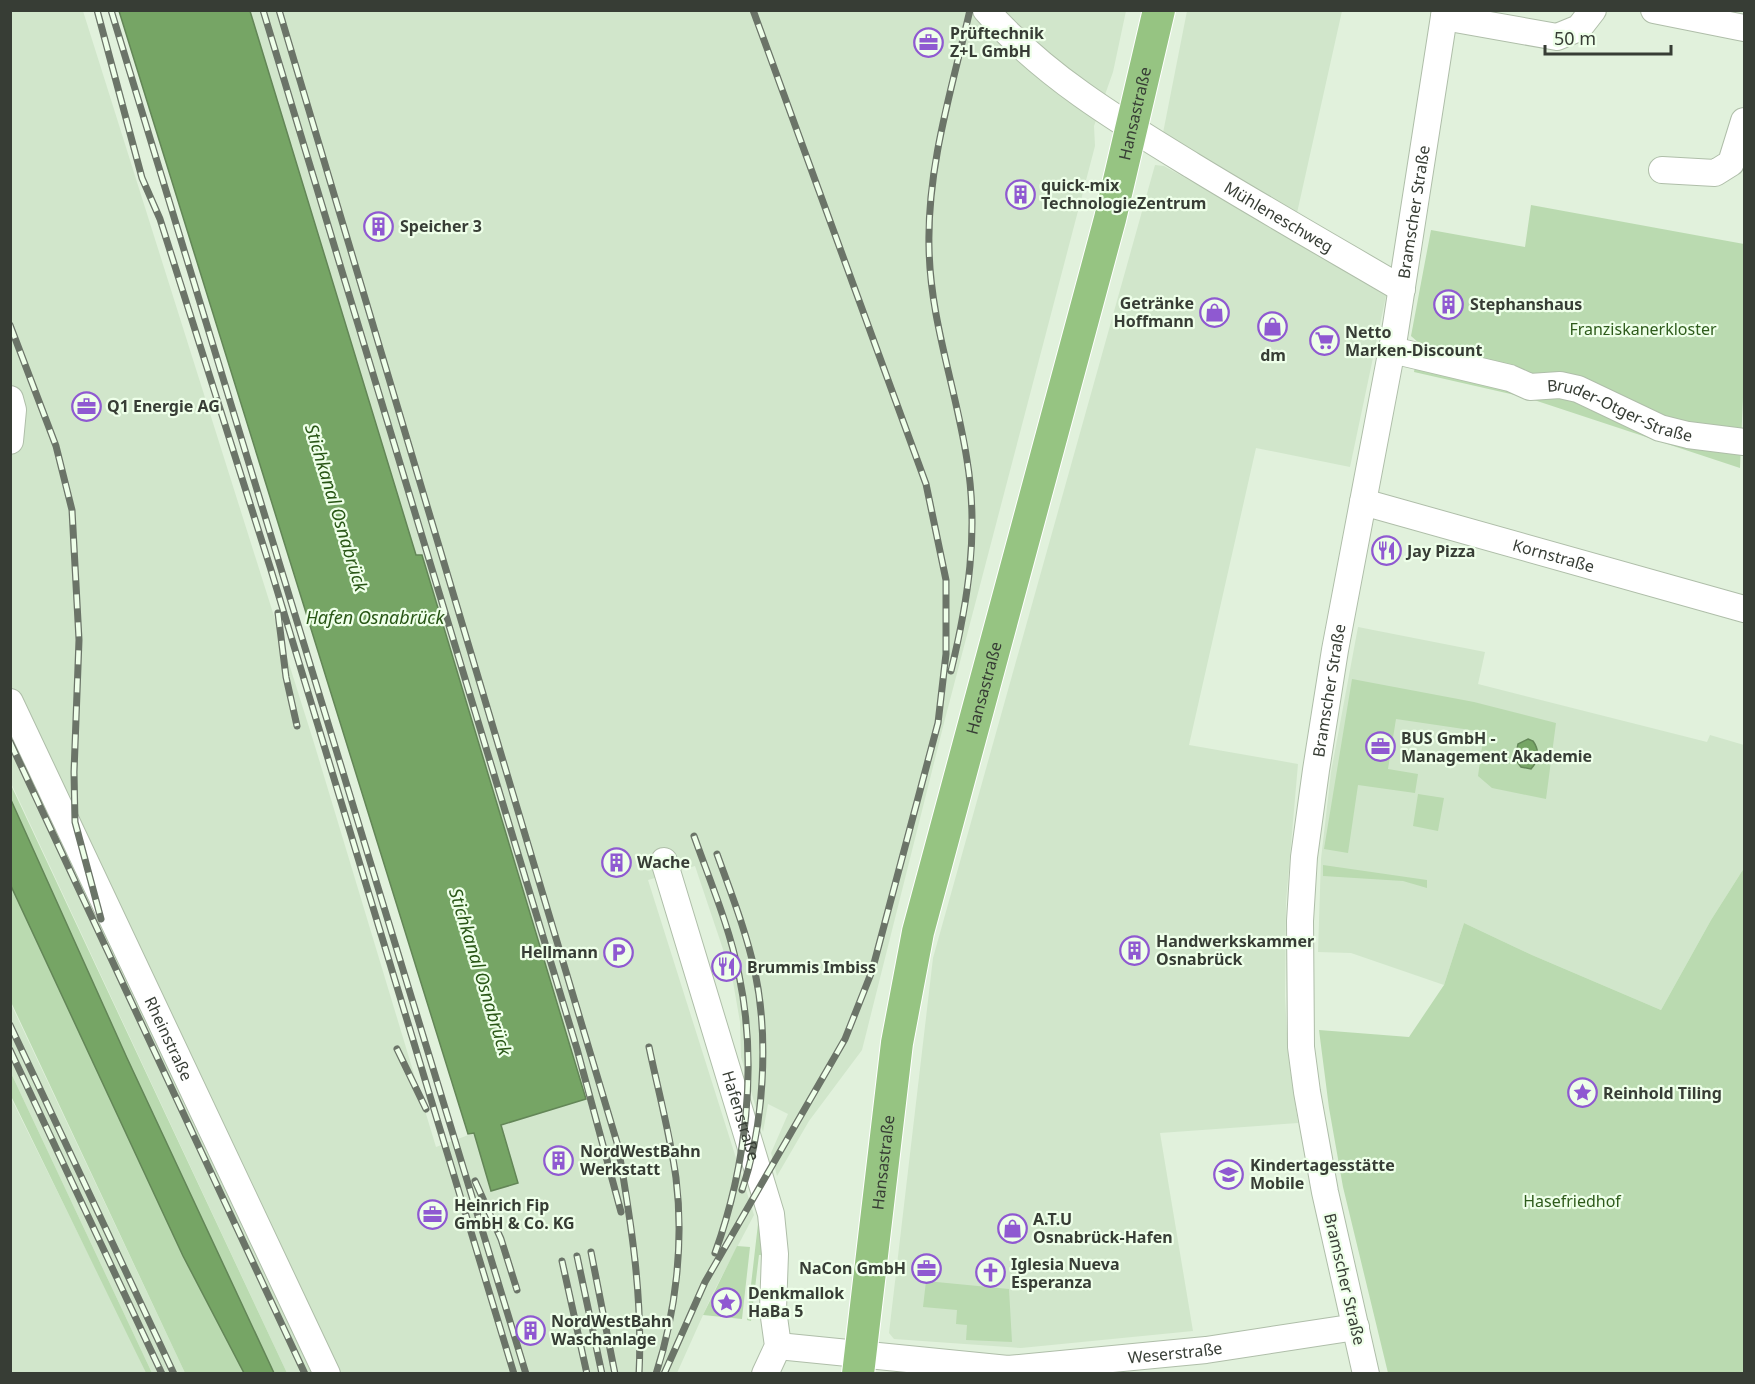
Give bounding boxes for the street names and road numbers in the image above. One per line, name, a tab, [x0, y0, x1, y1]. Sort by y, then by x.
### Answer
street label: Hansastraße	[1113, 65, 1156, 162]
street label: Bramscher Straße	[1392, 144, 1435, 280]
street label: Mühleneschweg	[1220, 176, 1337, 258]
street label: Bruder-Otger-Straße	[1546, 374, 1695, 447]
street label: Kornstraße	[1510, 534, 1597, 577]
street label: Bramscher Straße	[1307, 622, 1351, 759]
street label: Hansastraße	[961, 639, 1007, 737]
street label: Rheinstraße	[139, 993, 198, 1084]
street label: Hafenstraße	[717, 1068, 765, 1163]
street label: Hansastraße	[866, 1114, 899, 1211]
street label: Bramscher Straße	[1319, 1211, 1371, 1347]
street label: Weserstraße	[1127, 1337, 1224, 1368]

